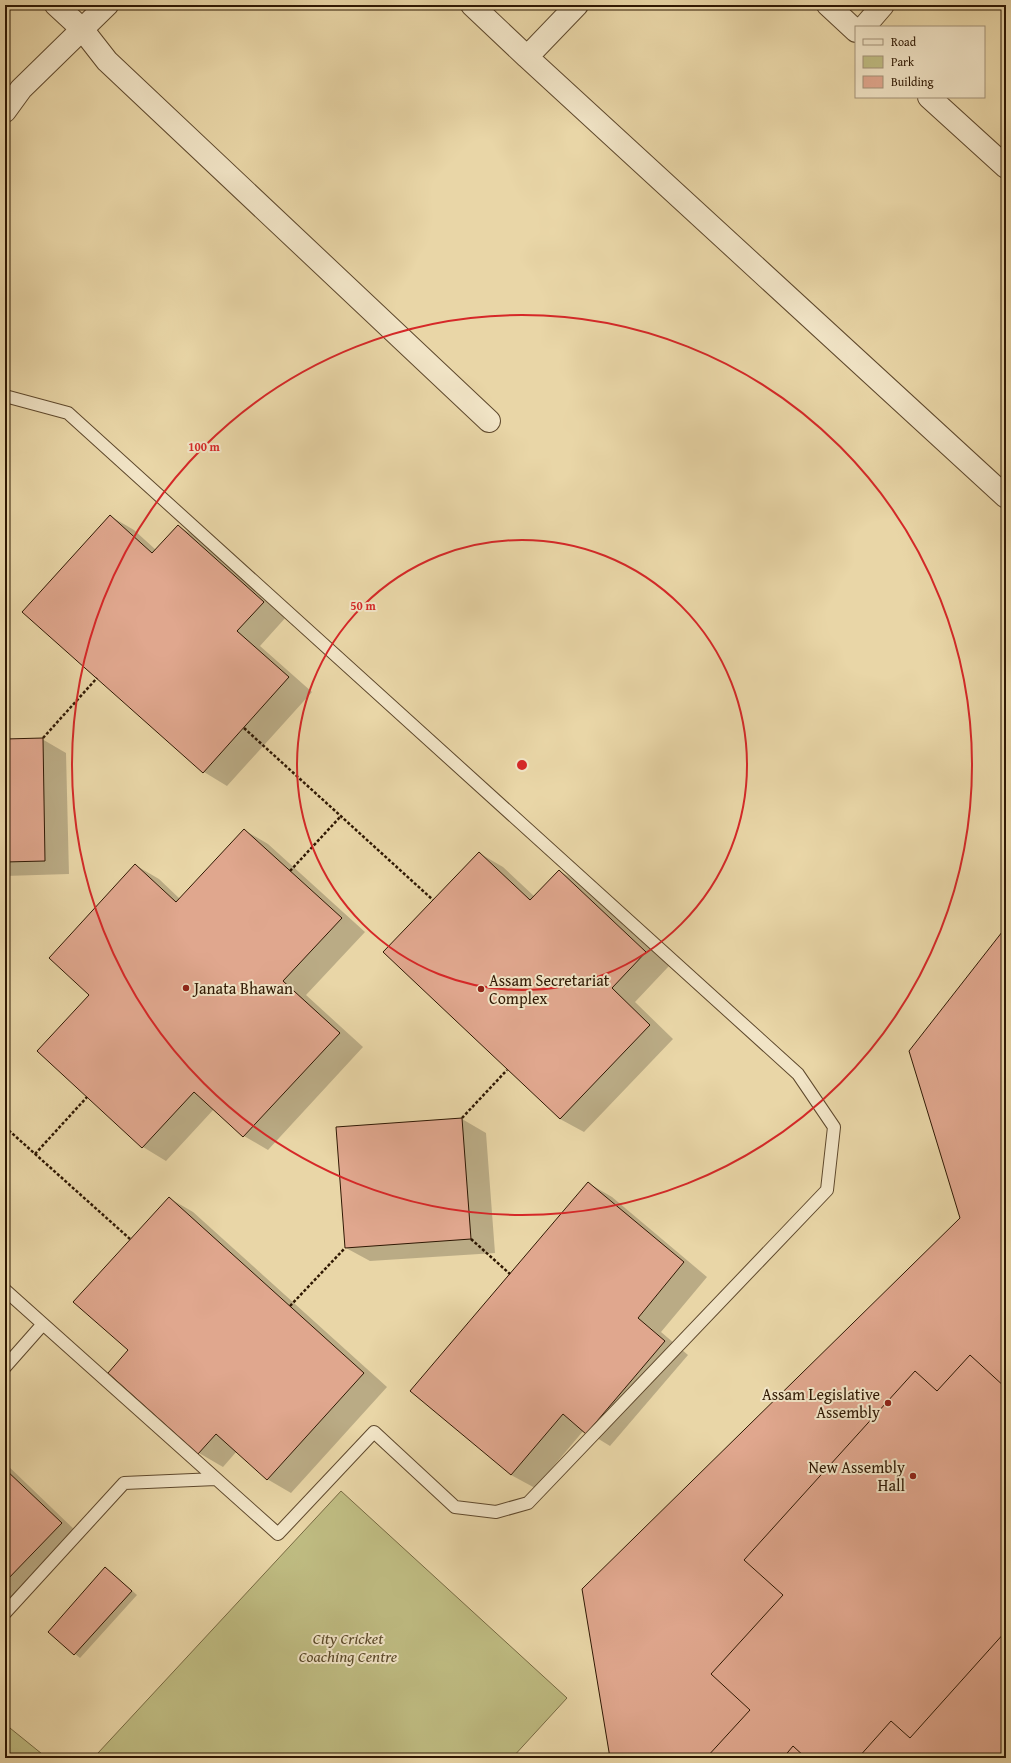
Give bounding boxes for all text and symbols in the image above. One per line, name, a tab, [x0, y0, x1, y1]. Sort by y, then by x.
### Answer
legend	[855, 26, 985, 98]
text: Road	[891, 33, 917, 50]
text: Park	[891, 53, 915, 70]
text: Building	[891, 73, 934, 90]
text: 100 m	[188, 438, 221, 455]
text: 50 m	[350, 597, 376, 614]
centre of rings	[515, 758, 529, 772]
place label: Assam Secretariat Complex	[489, 968, 610, 1010]
place label: Janata Bhawan	[192, 976, 293, 1000]
marker: Janata Bhawan	[181, 983, 191, 993]
marker: Assam Secretariat Complex	[476, 984, 486, 994]
place label: Assam Legislative Assembly	[762, 1382, 880, 1424]
marker: Assam Legislative Assembly	[883, 1398, 893, 1408]
place label: New Assembly Hall	[808, 1455, 906, 1497]
marker: New Assembly Hall	[908, 1471, 918, 1481]
park label: City Cricket Coaching Centre	[299, 1626, 398, 1668]

